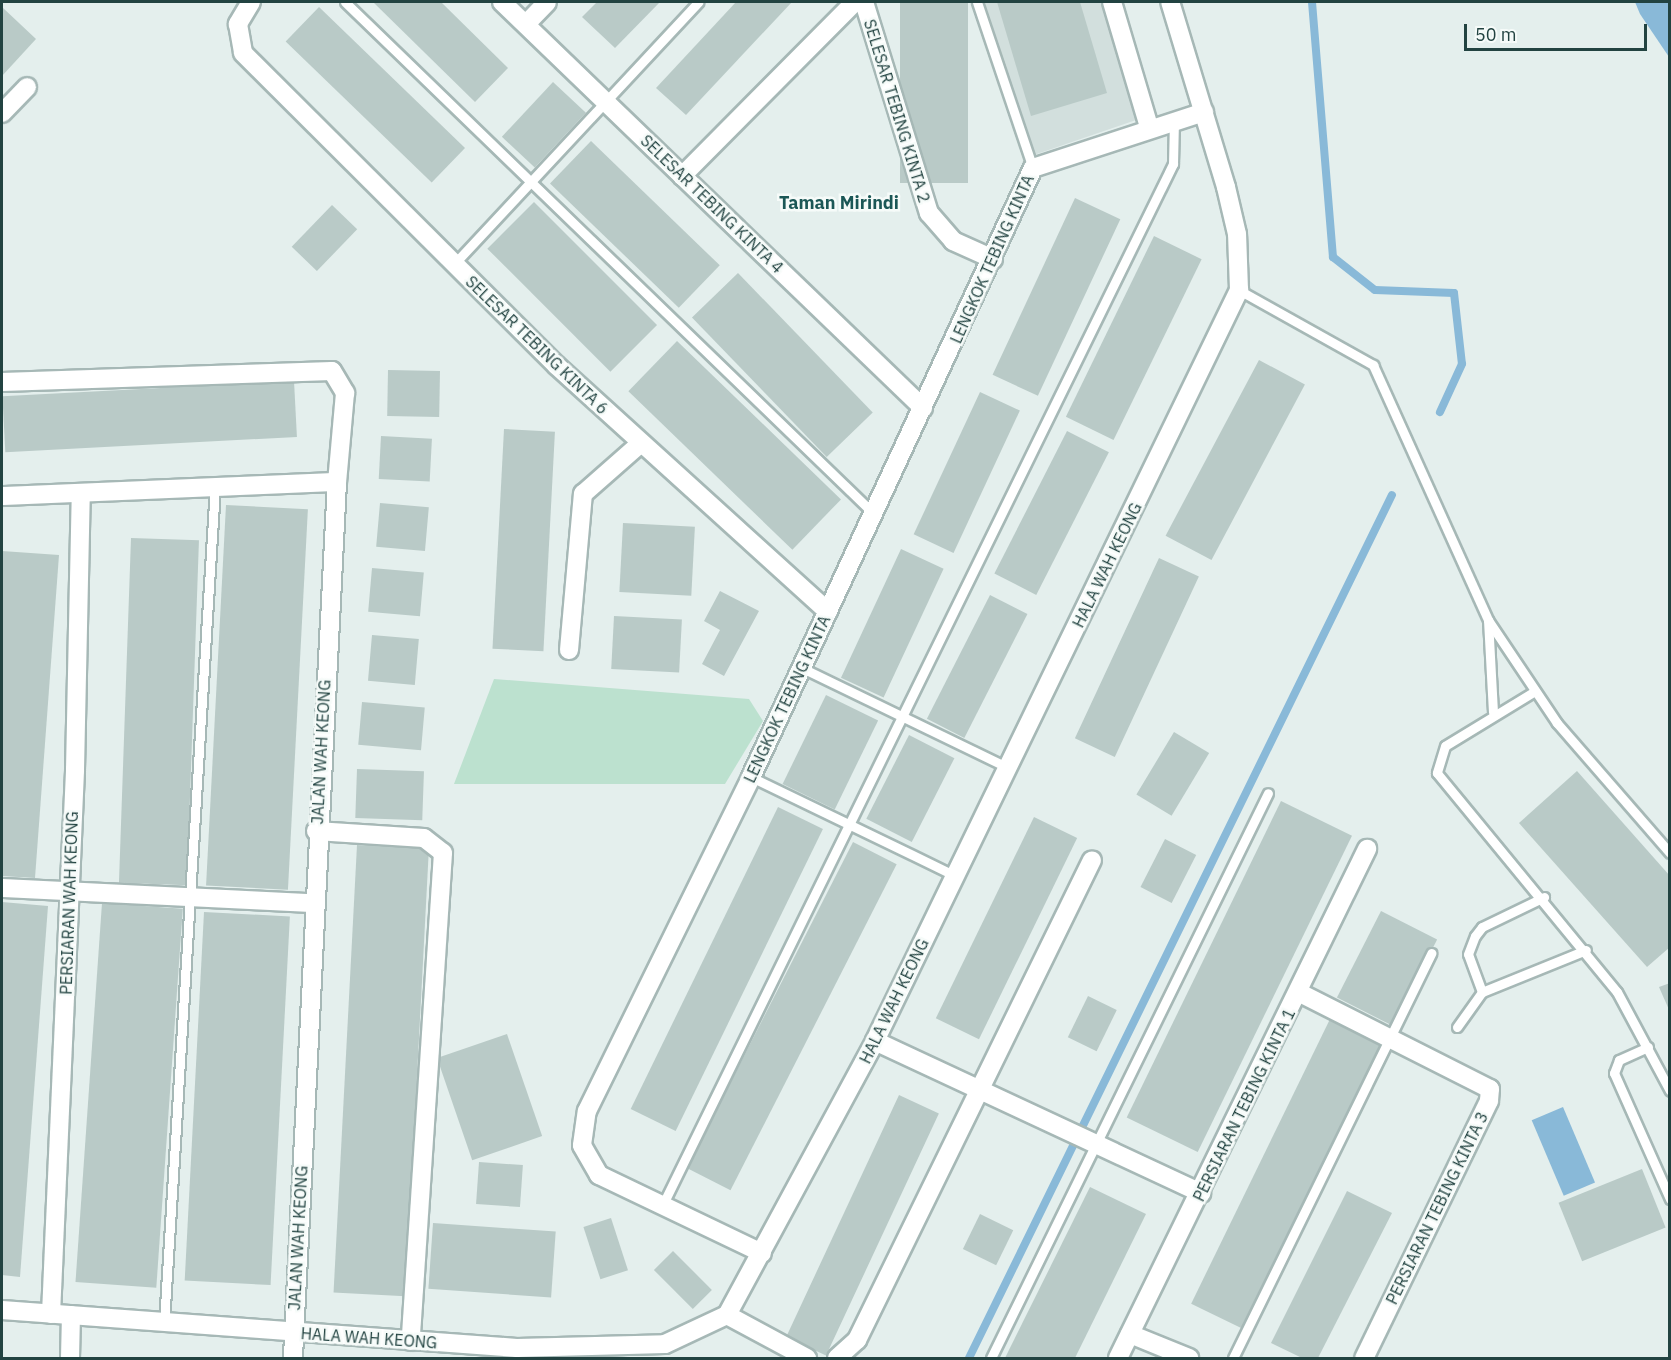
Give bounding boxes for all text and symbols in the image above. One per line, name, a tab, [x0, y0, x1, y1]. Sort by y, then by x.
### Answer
scale bar	[1467, 12, 1650, 50]
street label: SELESAR TEBING KINTA 2	[860, 17, 934, 205]
text: 50 m	[1475, 23, 1517, 46]
street label: SELESAR TEBING KINTA 4	[637, 131, 787, 277]
street label: LENGKOK TEBING KINTA	[946, 172, 1038, 346]
district label: Taman Mirindi	[779, 192, 899, 214]
street label: SELESAR TEBING KINTA 6	[462, 272, 612, 418]
street label: HALA WAH KEONG	[1068, 499, 1146, 631]
street label: LENGKOK TEBING KINTA	[740, 612, 834, 786]
street label: JALAN WAH KEONG	[308, 679, 334, 825]
street label: PERSIARAN WAH KEONG	[56, 811, 82, 995]
street label: HALA WAH KEONG	[855, 935, 933, 1067]
street label: PERSIARAN TEBING KINTA 1	[1189, 1006, 1299, 1204]
street label: PERSIARAN TEBING KINTA 3	[1382, 1109, 1492, 1307]
street label: JALAN WAH KEONG	[285, 1165, 311, 1311]
street label: HALA WAH KEONG	[300, 1324, 438, 1352]

